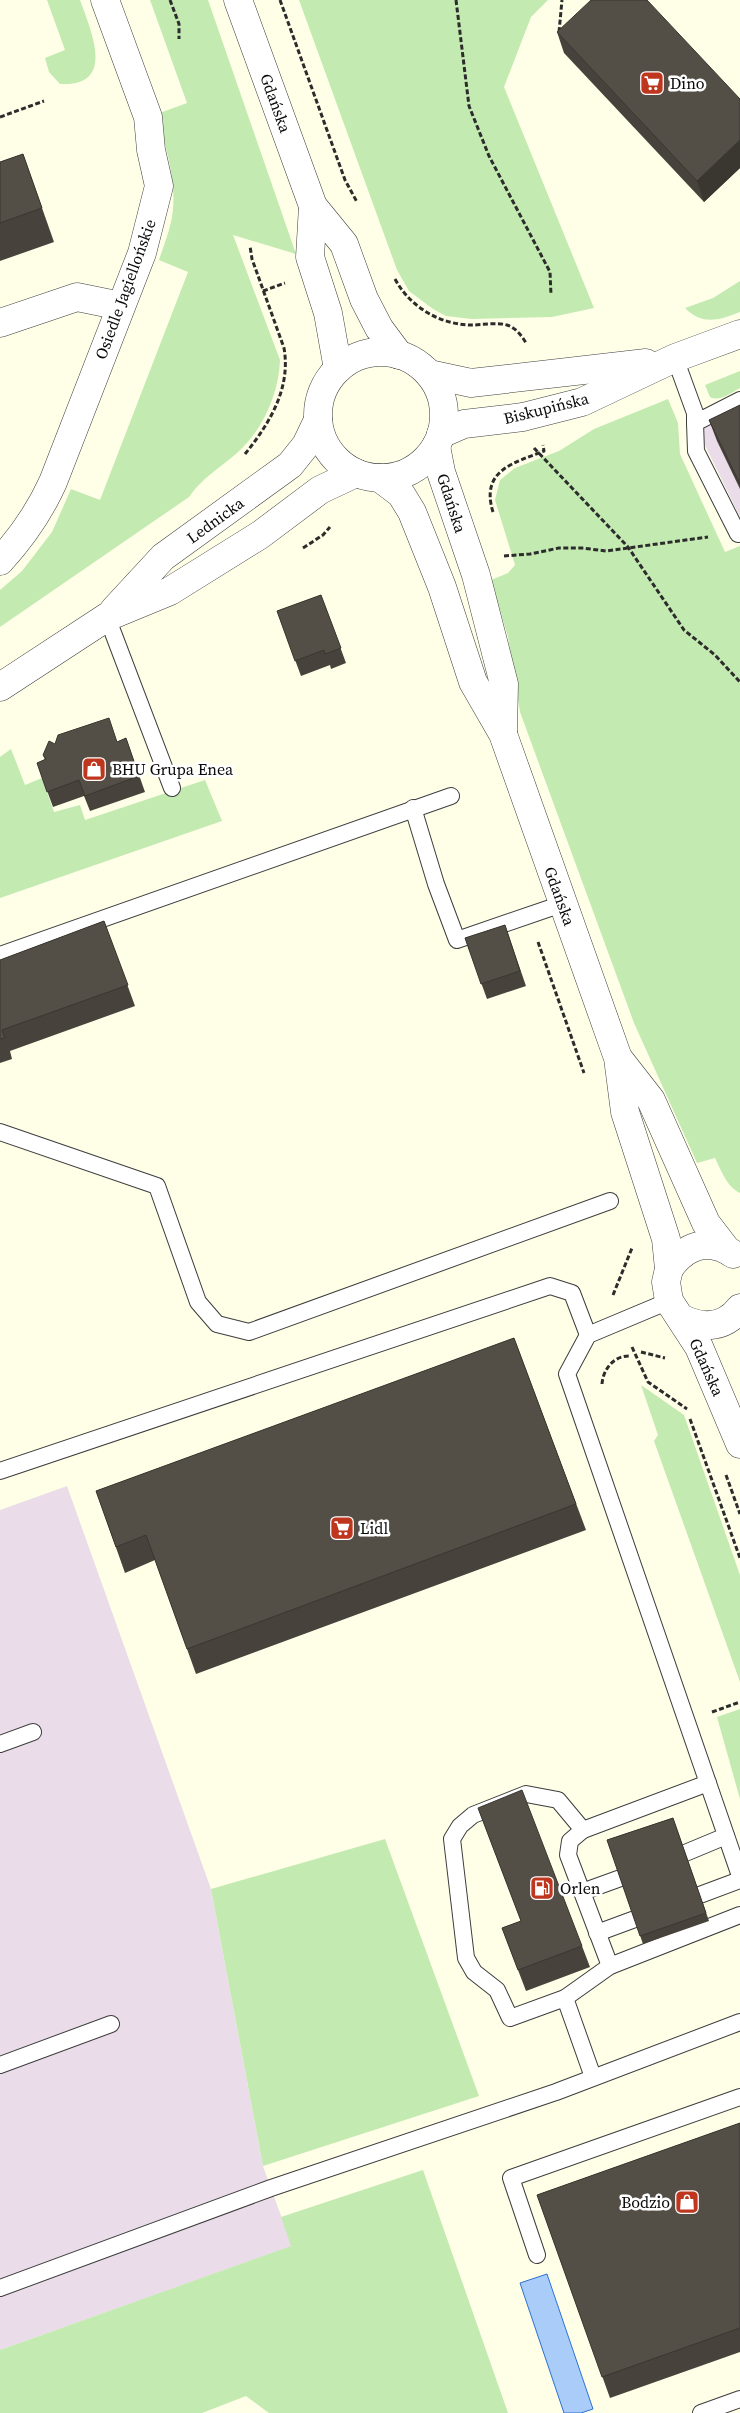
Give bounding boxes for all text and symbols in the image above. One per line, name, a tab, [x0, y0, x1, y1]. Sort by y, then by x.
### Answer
street label: Gdańska	[255, 70, 297, 136]
supermarket icon: Dino	[639, 70, 665, 96]
place label: Dino	[670, 72, 705, 94]
street label: Osiedle Jagiellońskie	[89, 216, 161, 362]
street label: Biskupińska	[501, 387, 592, 429]
street label: Gdańska	[432, 470, 472, 536]
street label: Lednicka	[182, 491, 249, 548]
shop icon: BHU Grupa Enea	[81, 756, 107, 782]
place label: BHU Grupa Enea	[112, 758, 234, 780]
street label: Gdańska	[539, 863, 581, 929]
street label: Gdańska	[684, 1335, 730, 1400]
supermarket icon: Lidl	[329, 1515, 355, 1541]
place label: Lidl	[360, 1517, 388, 1539]
fuel station icon: Orlen	[529, 1875, 555, 1901]
place label: Orlen	[560, 1877, 601, 1899]
shop icon: Bodzio	[674, 2189, 700, 2215]
place label: Bodzio	[621, 2191, 670, 2213]

